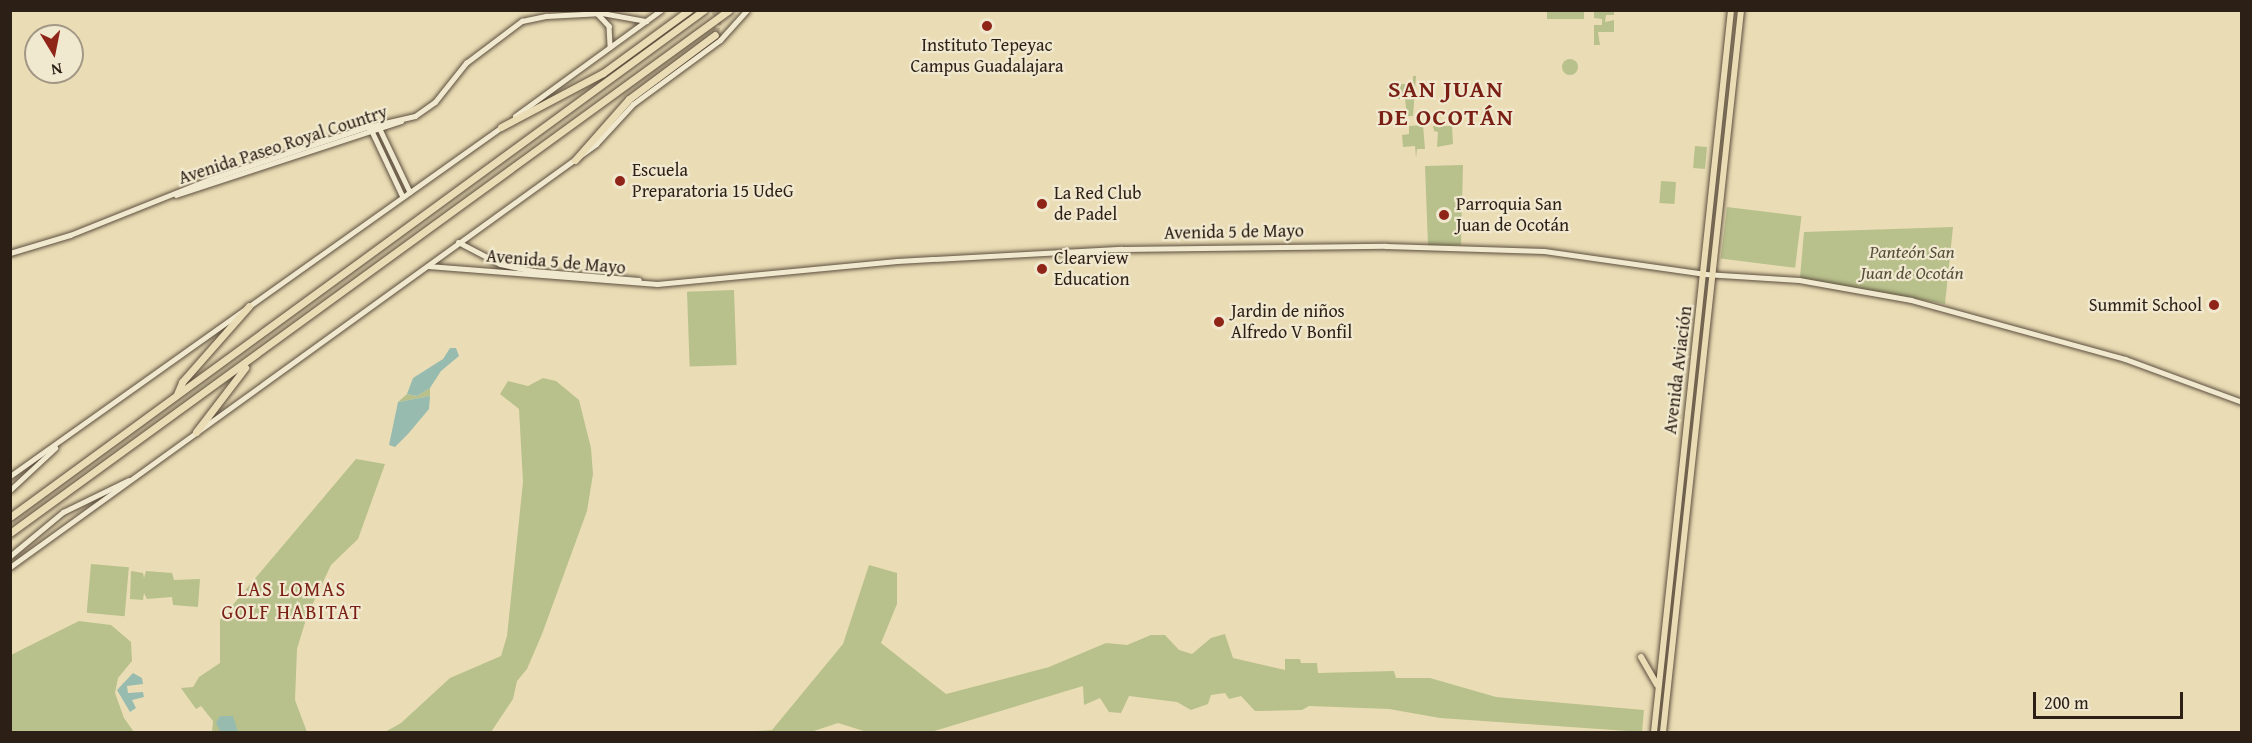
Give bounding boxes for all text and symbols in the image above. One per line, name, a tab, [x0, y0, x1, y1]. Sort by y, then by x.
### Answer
marker: Instituto Tepeyac Campus Guadalajara	[980, 19, 994, 33]
north arrow	[24, 24, 84, 84]
place label: Instituto Tepeyac Campus Guadalajara	[910, 35, 1064, 78]
text: N	[49, 57, 64, 83]
district label: SAN JUAN DE OCOTÁN	[1378, 75, 1514, 131]
street label: Avenida Paseo Royal Country	[176, 101, 390, 189]
place label: Escuela Preparatoria 15 UdeG	[632, 160, 794, 202]
marker: Escuela Preparatoria 15 UdeG	[613, 174, 627, 188]
place label: La Red Club de Padel	[1054, 183, 1142, 226]
place label: Parroquia San Juan de Ocotán	[1456, 194, 1569, 236]
marker: La Red Club de Padel	[1035, 197, 1049, 211]
marker: Parroquia San Juan de Ocotán	[1437, 208, 1451, 222]
street label: Avenida 5 de Mayo	[1164, 220, 1304, 244]
park label: Panteón San Juan de Ocotán	[1861, 242, 1963, 284]
street label: Avenida 5 de Mayo	[485, 245, 627, 279]
place label: Clearview Education	[1054, 248, 1130, 290]
marker: Clearview Education	[1035, 262, 1049, 276]
place label: Summit School	[2089, 294, 2202, 316]
marker: Summit School	[2207, 298, 2221, 312]
place label: Jardin de niños Alfredo V Bonfil	[1231, 301, 1352, 344]
street label: Avenida Aviación	[1659, 305, 1697, 435]
marker: Jardin de niños Alfredo V Bonfil	[1212, 315, 1226, 329]
district label: LAS LOMAS GOLF HABITAT	[221, 576, 363, 623]
scale bar	[2036, 680, 2186, 718]
text: 200 m	[2044, 689, 2089, 716]

